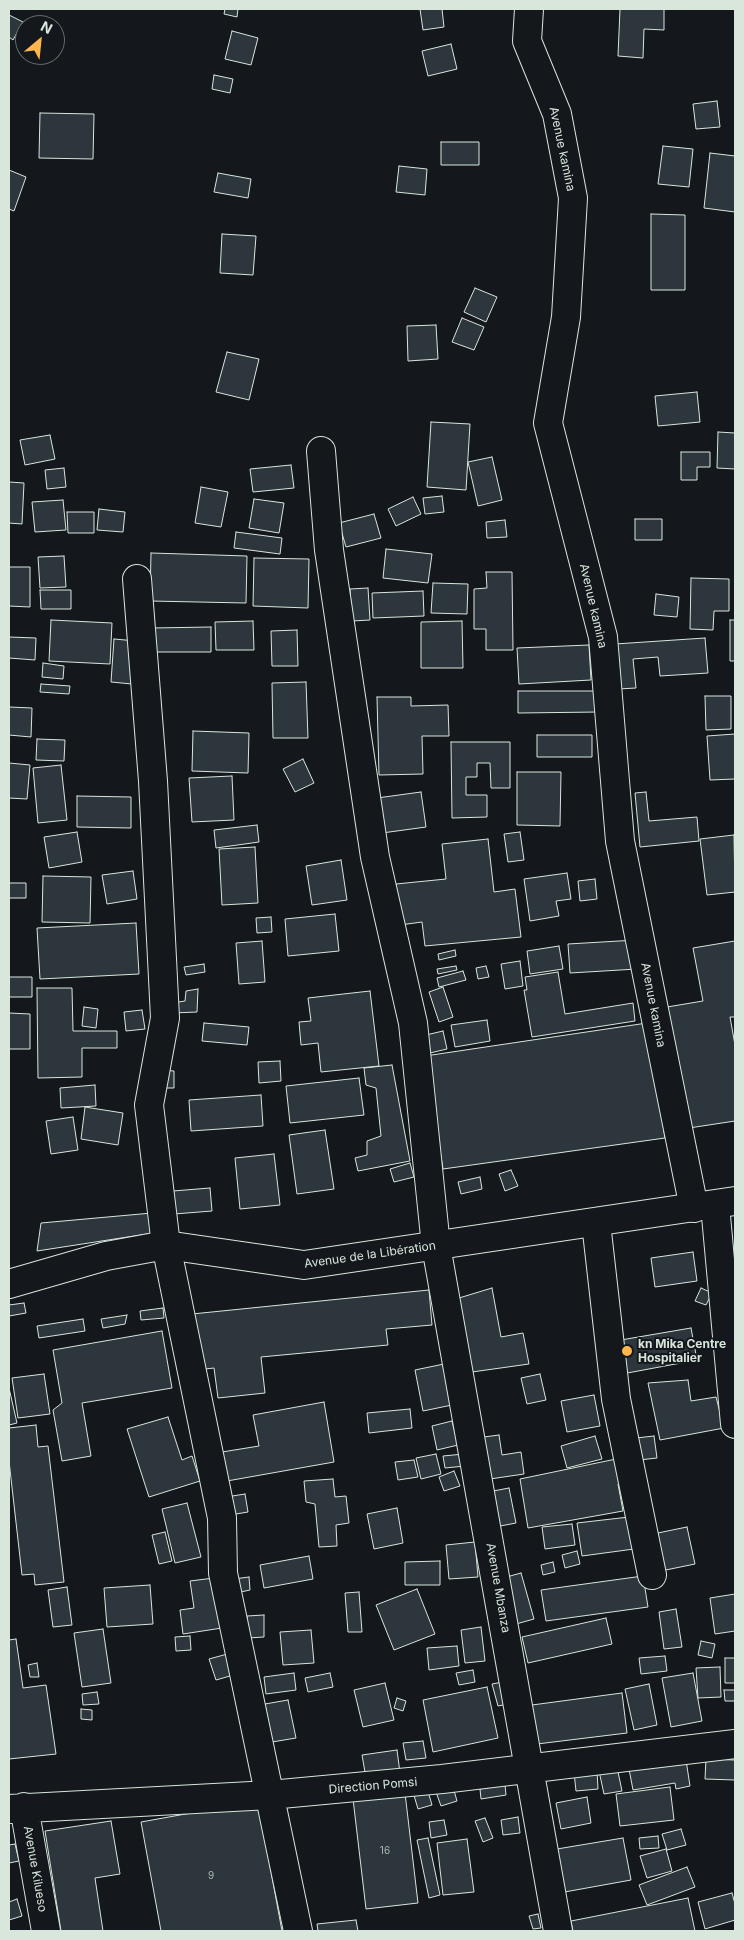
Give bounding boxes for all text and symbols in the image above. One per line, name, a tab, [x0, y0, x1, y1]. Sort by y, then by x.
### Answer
north arrow	[15, 15, 65, 65]
text: N	[38, 17, 56, 37]
street label: Avenue kamina	[546, 105, 578, 193]
street label: Avenue kamina	[576, 562, 610, 650]
street label: Avenue kamina	[638, 961, 668, 1049]
street label: Avenue de la Libération	[303, 1239, 437, 1271]
place label: kn Mika Centre Hospitalier	[638, 1337, 726, 1365]
marker: kn Mika Centre Hospitalier	[620, 1344, 634, 1358]
street label: Avenue Mbanza	[483, 1542, 513, 1634]
street label: Direction Pomsi	[328, 1775, 418, 1797]
street label: Avenue Kilueso	[20, 1825, 50, 1913]
house number: 16	[380, 1845, 390, 1857]
house number: 9	[208, 1870, 214, 1882]

